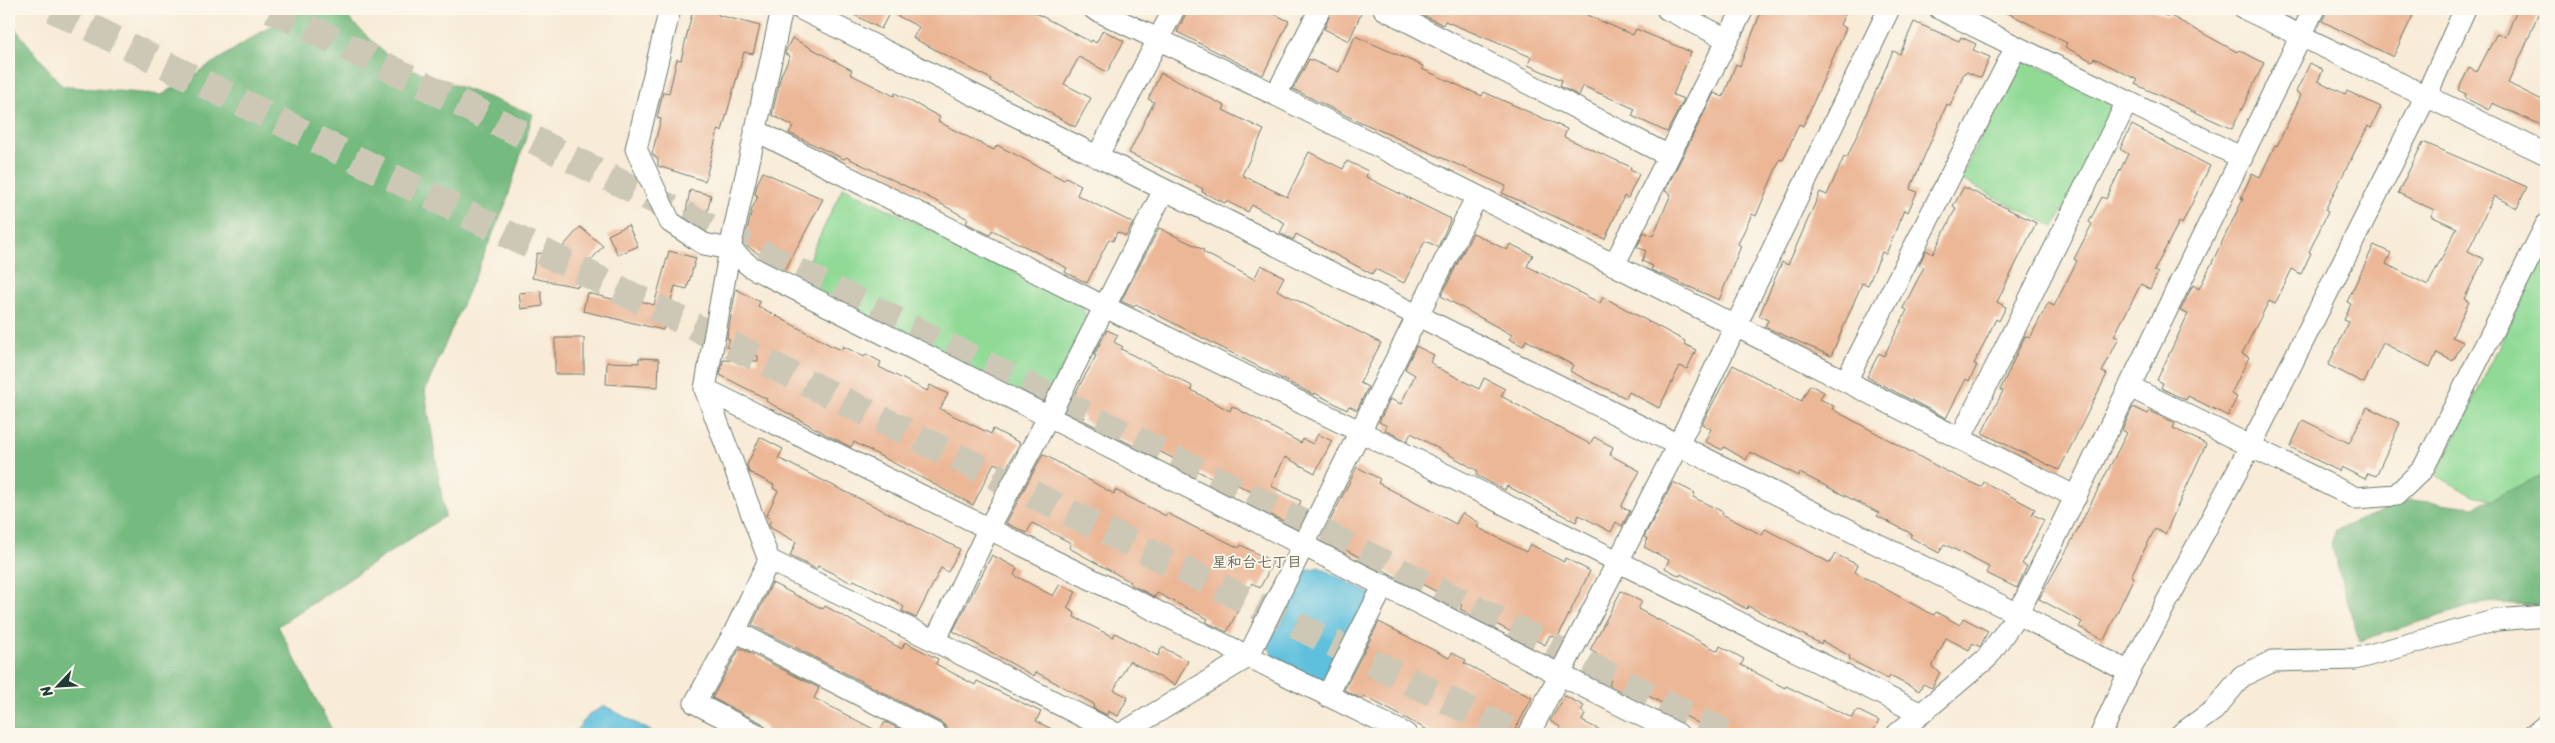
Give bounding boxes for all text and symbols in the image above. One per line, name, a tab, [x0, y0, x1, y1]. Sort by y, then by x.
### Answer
district label: 星和台七丁目	[1212, 549, 1302, 575]
north arrow	[32, 660, 82, 710]
text: N	[33, 681, 60, 702]

